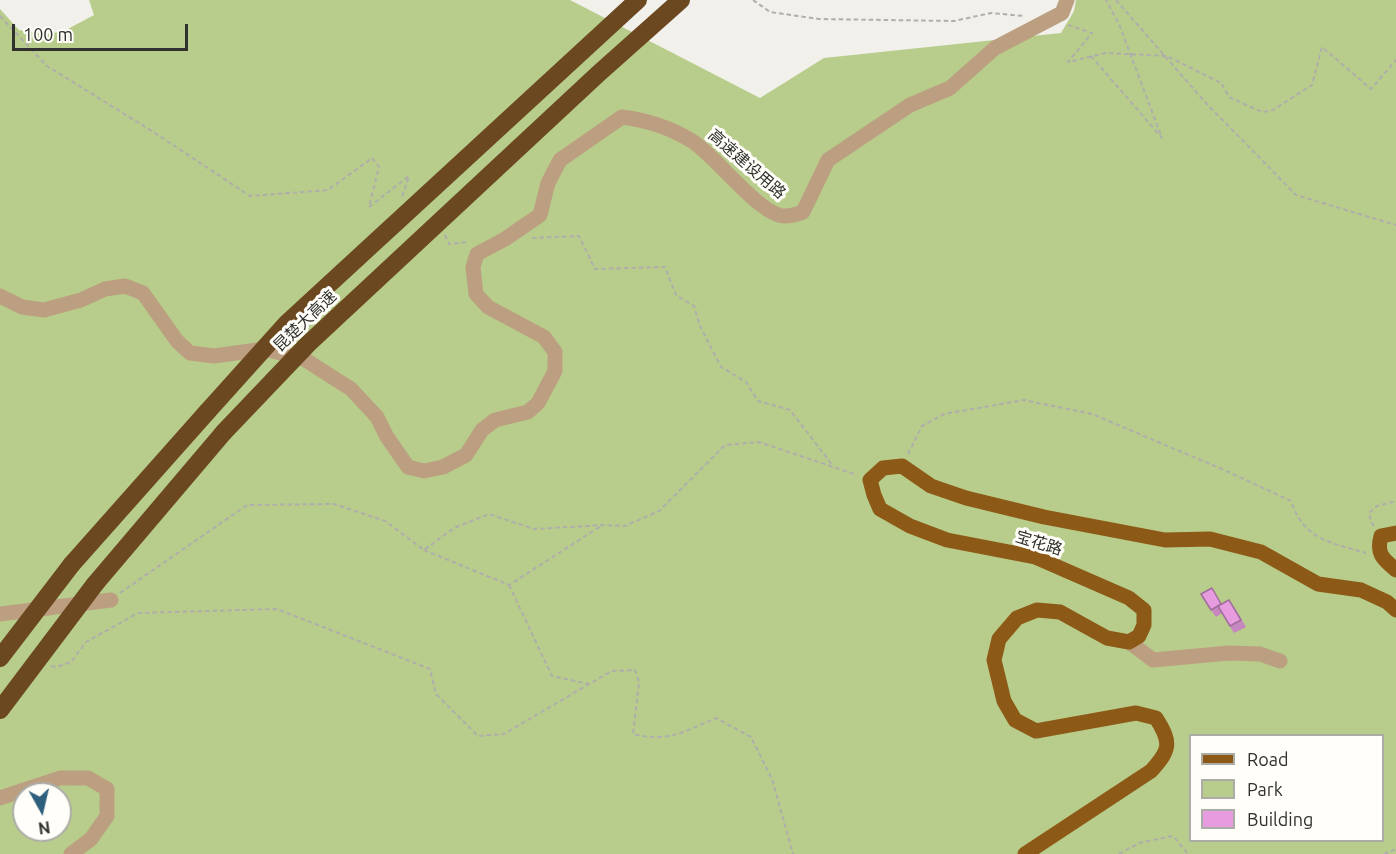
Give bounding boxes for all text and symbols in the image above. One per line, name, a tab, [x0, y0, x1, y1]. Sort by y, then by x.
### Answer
scale bar	[15, 12, 190, 50]
text: 100 m	[23, 24, 73, 44]
street label: 高速建设用路	[704, 125, 790, 203]
street label: 昆楚大高速	[270, 286, 340, 356]
street label: 宝花路	[1013, 527, 1065, 559]
legend	[1189, 734, 1384, 842]
text: Road	[1247, 749, 1289, 769]
text: Park	[1247, 779, 1283, 799]
north arrow	[12, 782, 72, 842]
text: Building	[1247, 809, 1313, 829]
text: N	[37, 818, 51, 838]

